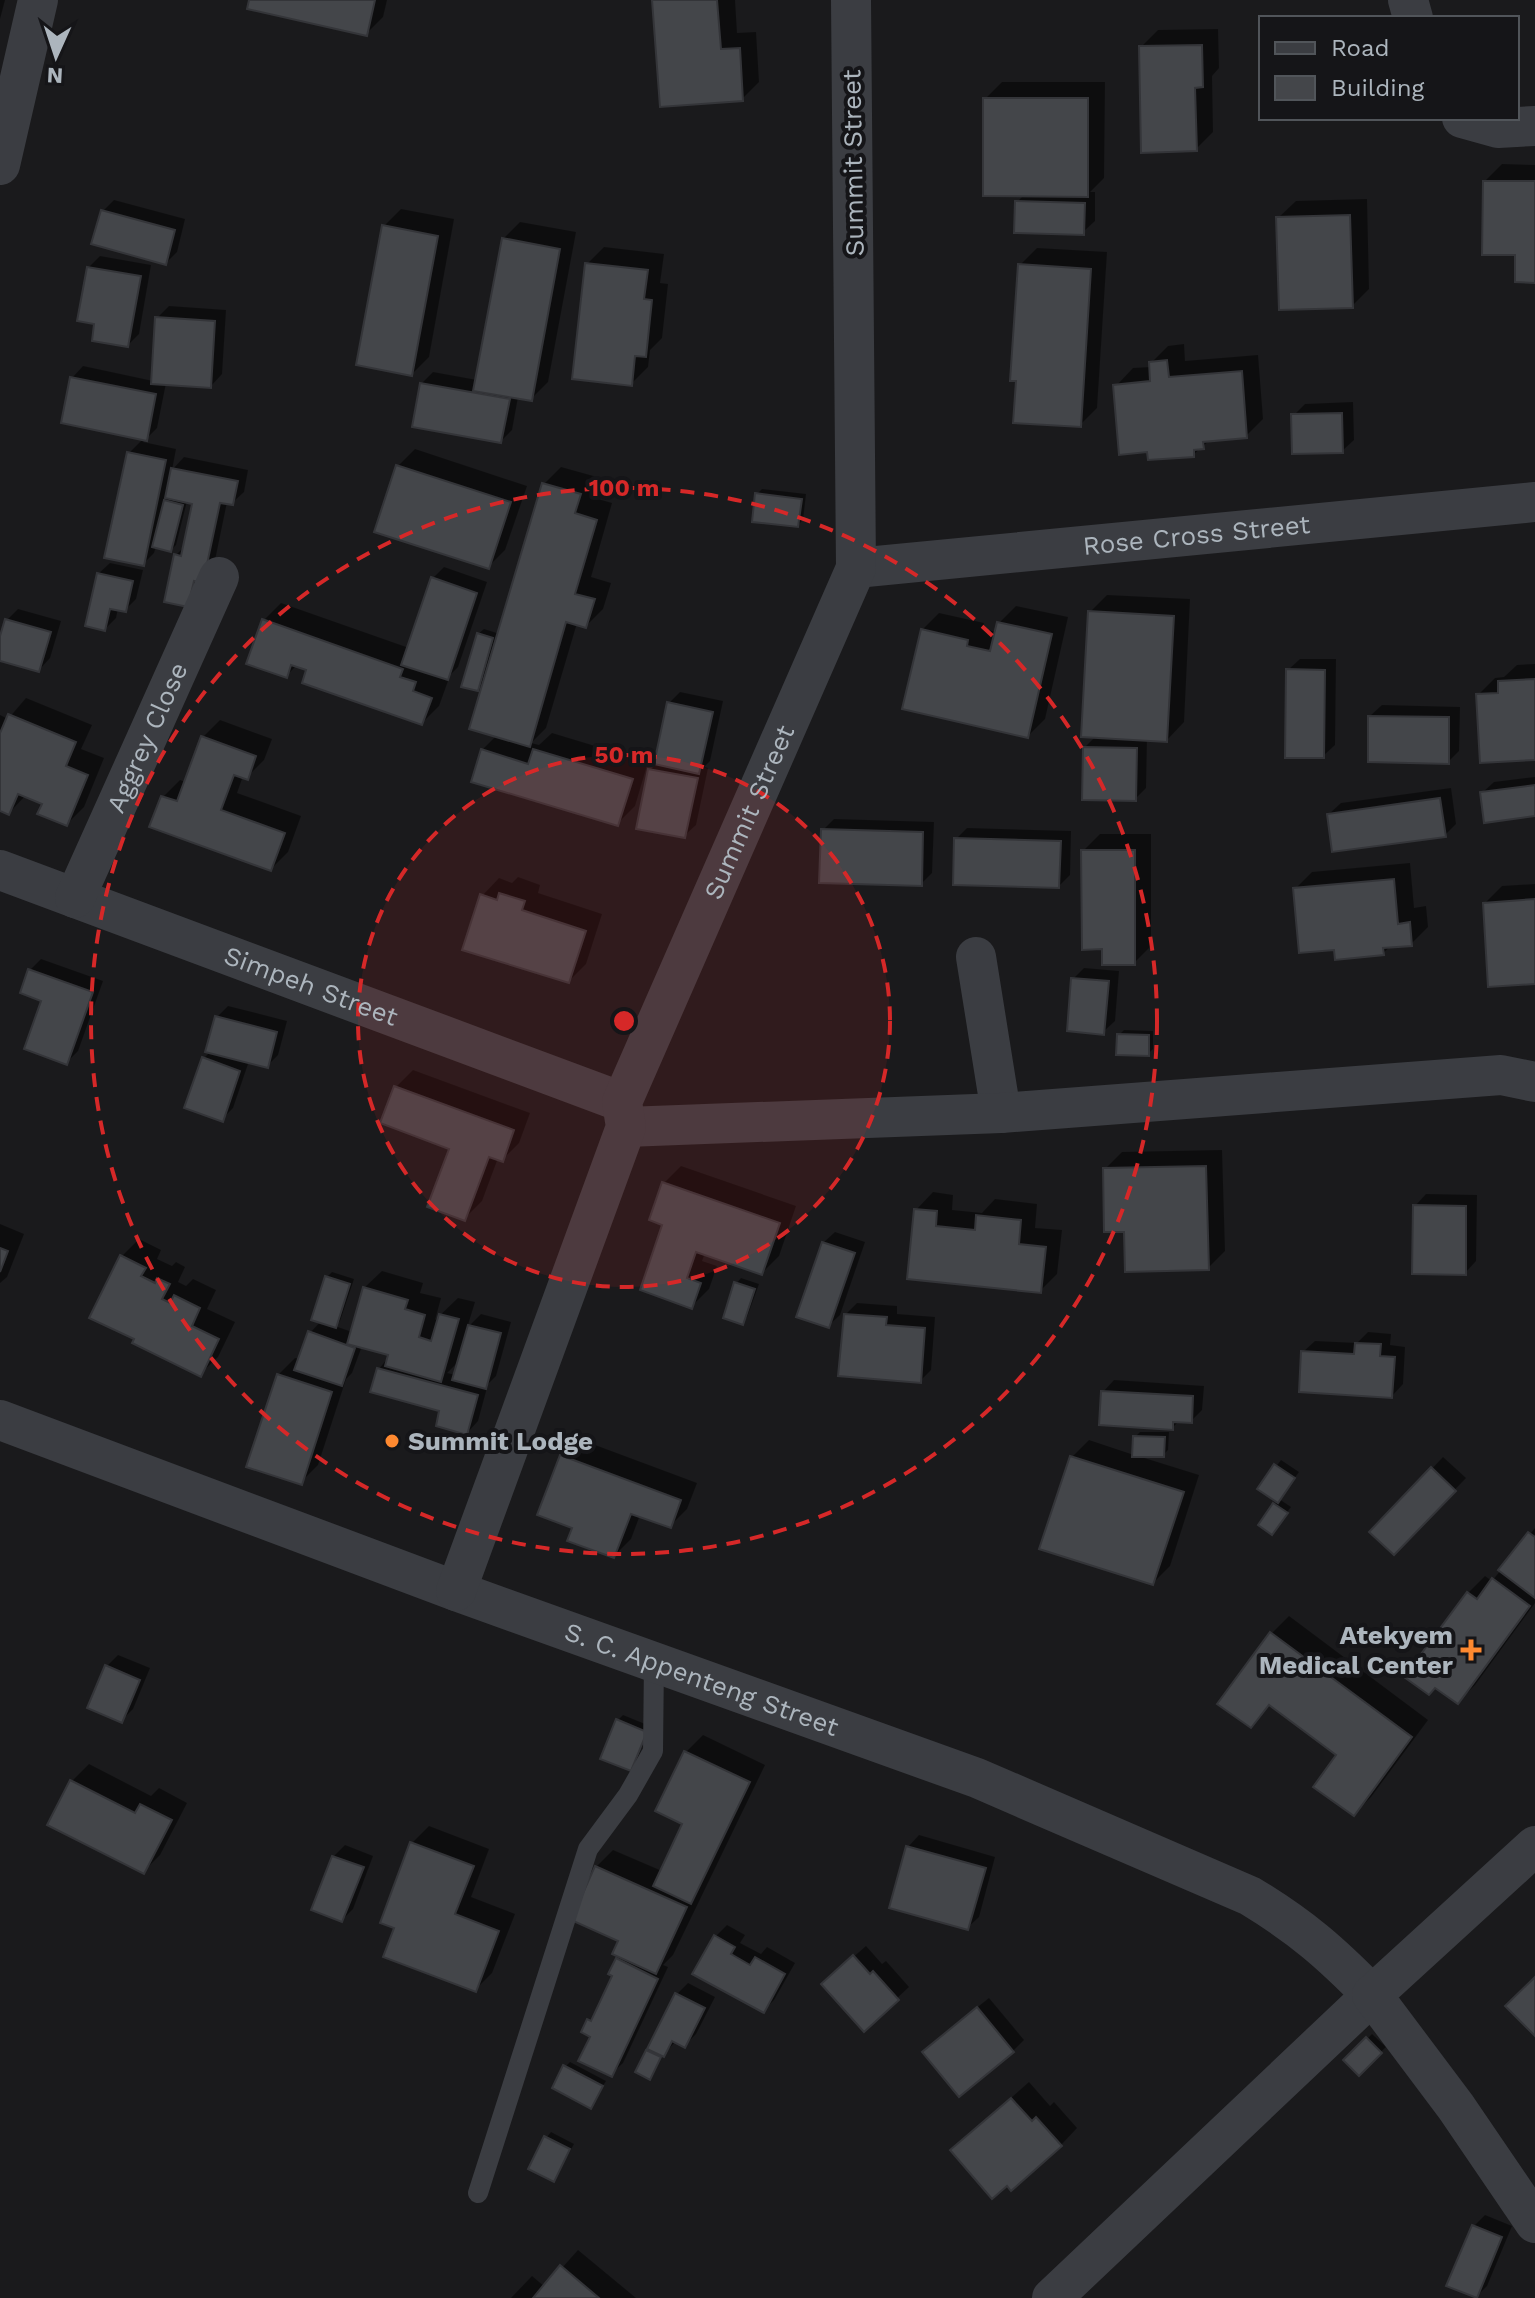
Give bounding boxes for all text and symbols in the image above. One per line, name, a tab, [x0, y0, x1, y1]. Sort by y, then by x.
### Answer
north arrow	[16, 16, 96, 96]
legend	[1259, 16, 1519, 120]
text: Road	[1331, 34, 1390, 62]
text: N	[46, 63, 64, 88]
street label: Summit Street	[836, 69, 870, 257]
text: Building	[1331, 74, 1424, 102]
text: 100 m	[589, 474, 659, 502]
street label: Rose Cross Street	[1081, 509, 1312, 561]
street label: Aggrey Close	[100, 658, 194, 817]
street label: Summit Street	[698, 720, 800, 904]
text: 50 m	[595, 741, 653, 769]
street label: Simpeh Street	[220, 940, 402, 1032]
centre of rings	[610, 1007, 638, 1035]
place label: Summit Lodge	[408, 1426, 593, 1456]
marker: Summit Lodge	[383, 1432, 401, 1450]
street label: S. C. Appenteng Street	[561, 1616, 843, 1742]
place label: Atekyem Medical Center	[1259, 1620, 1454, 1680]
marker: Atekyem Medical Center	[1460, 1639, 1482, 1661]

